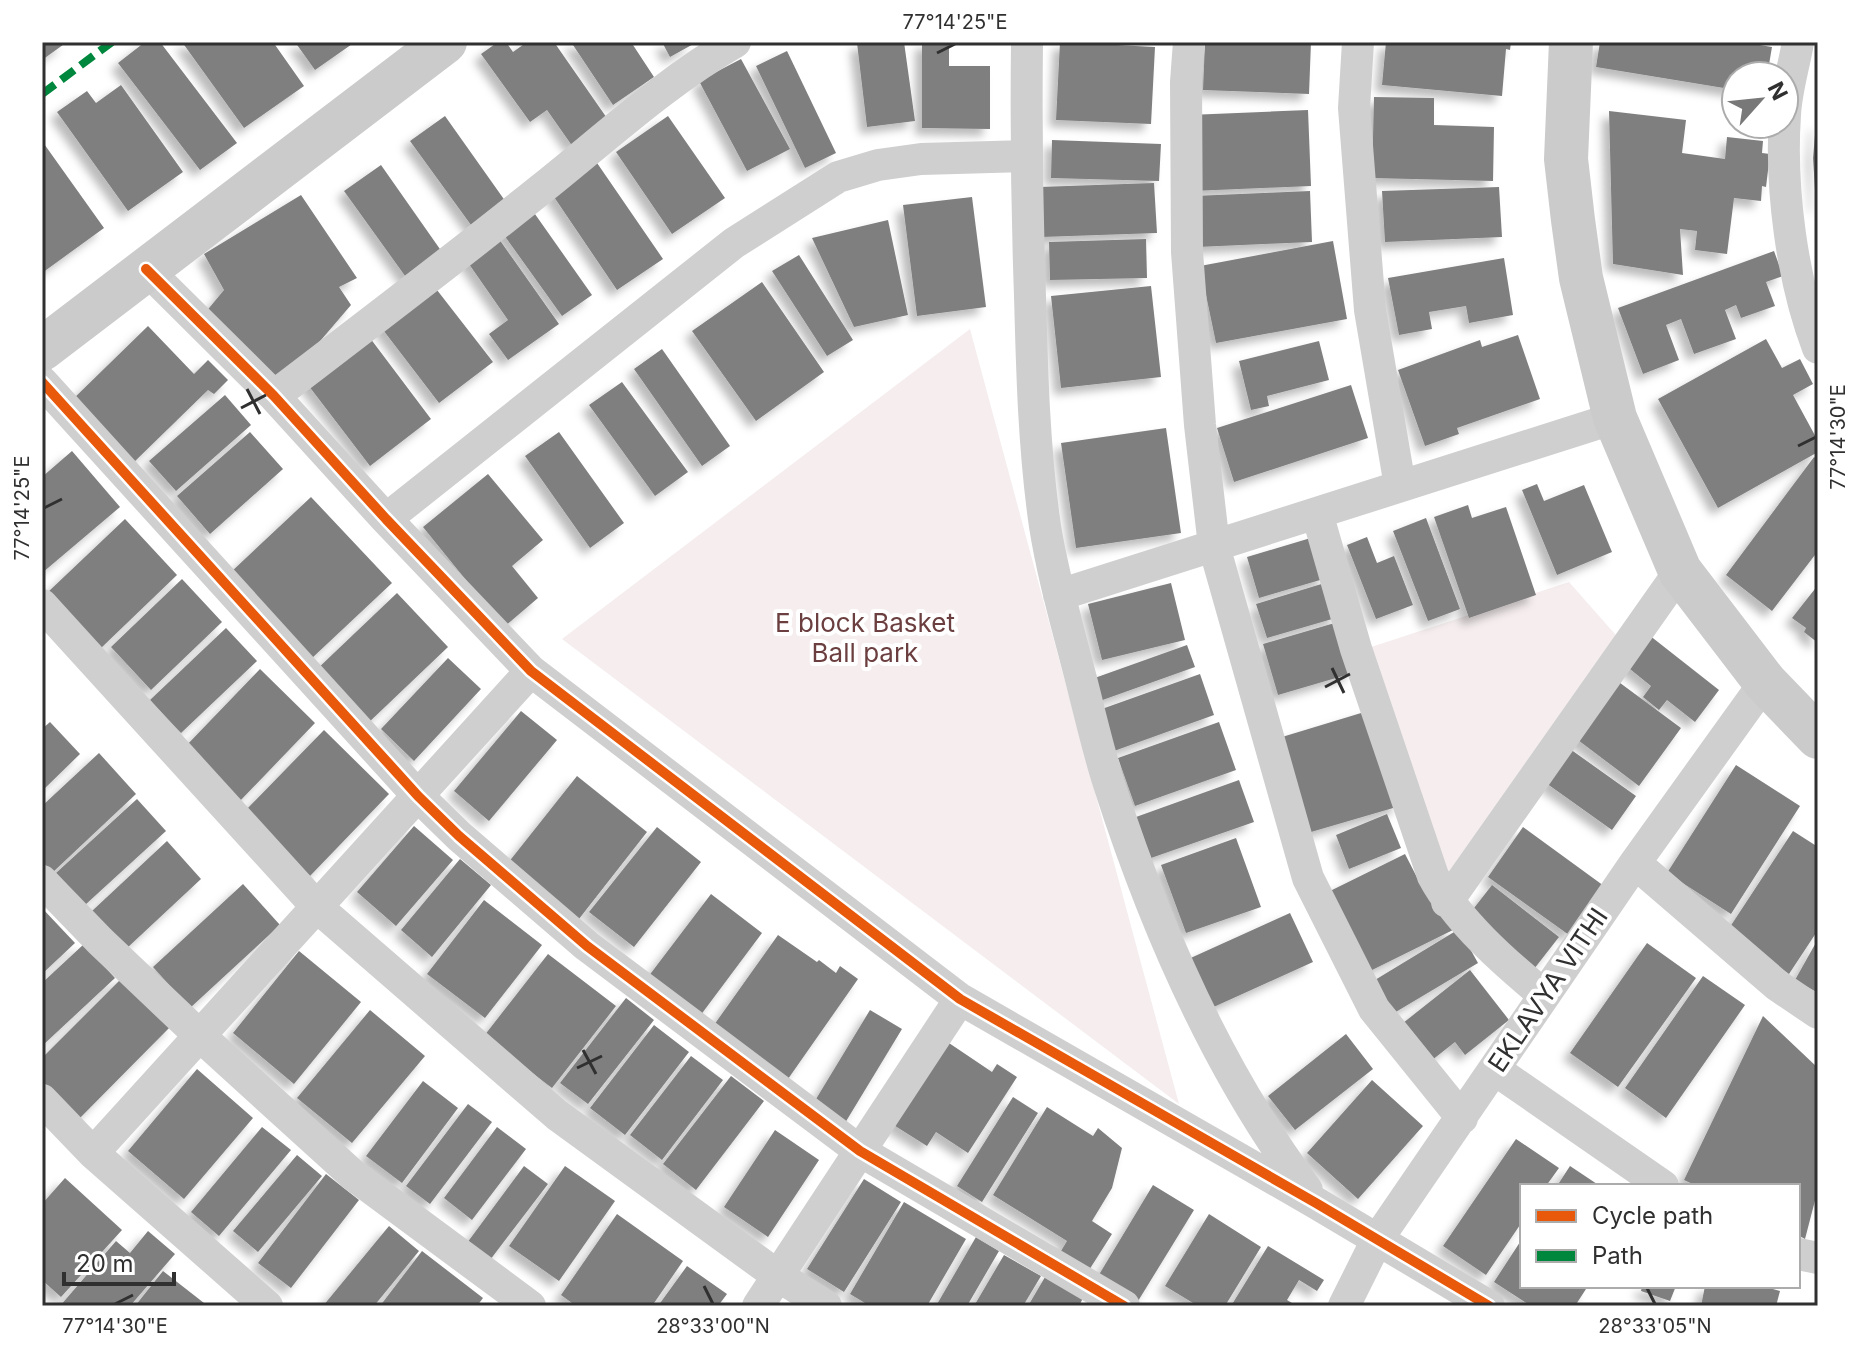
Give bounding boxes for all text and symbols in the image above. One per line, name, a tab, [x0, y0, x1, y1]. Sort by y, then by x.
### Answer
text: 77°14'25"E	[903, 10, 1007, 34]
north arrow	[1720, 60, 1800, 140]
text: N	[1762, 78, 1793, 104]
text: 77°14'30"E	[1826, 384, 1850, 490]
text: 77°14'25"E	[10, 456, 34, 560]
park label: E block Basket Ball park	[775, 607, 955, 668]
street label: EKLAVYA VITHI	[1481, 902, 1614, 1078]
legend	[1520, 1184, 1800, 1288]
text: Cycle path	[1592, 1201, 1713, 1230]
scale bar	[64, 1236, 174, 1286]
text: Path	[1592, 1241, 1643, 1270]
text: 20 m	[76, 1249, 134, 1278]
text: 77°14'30"E	[62, 1314, 168, 1338]
text: 28°33'00"N	[656, 1314, 770, 1338]
text: 28°33'05"N	[1598, 1314, 1712, 1338]

